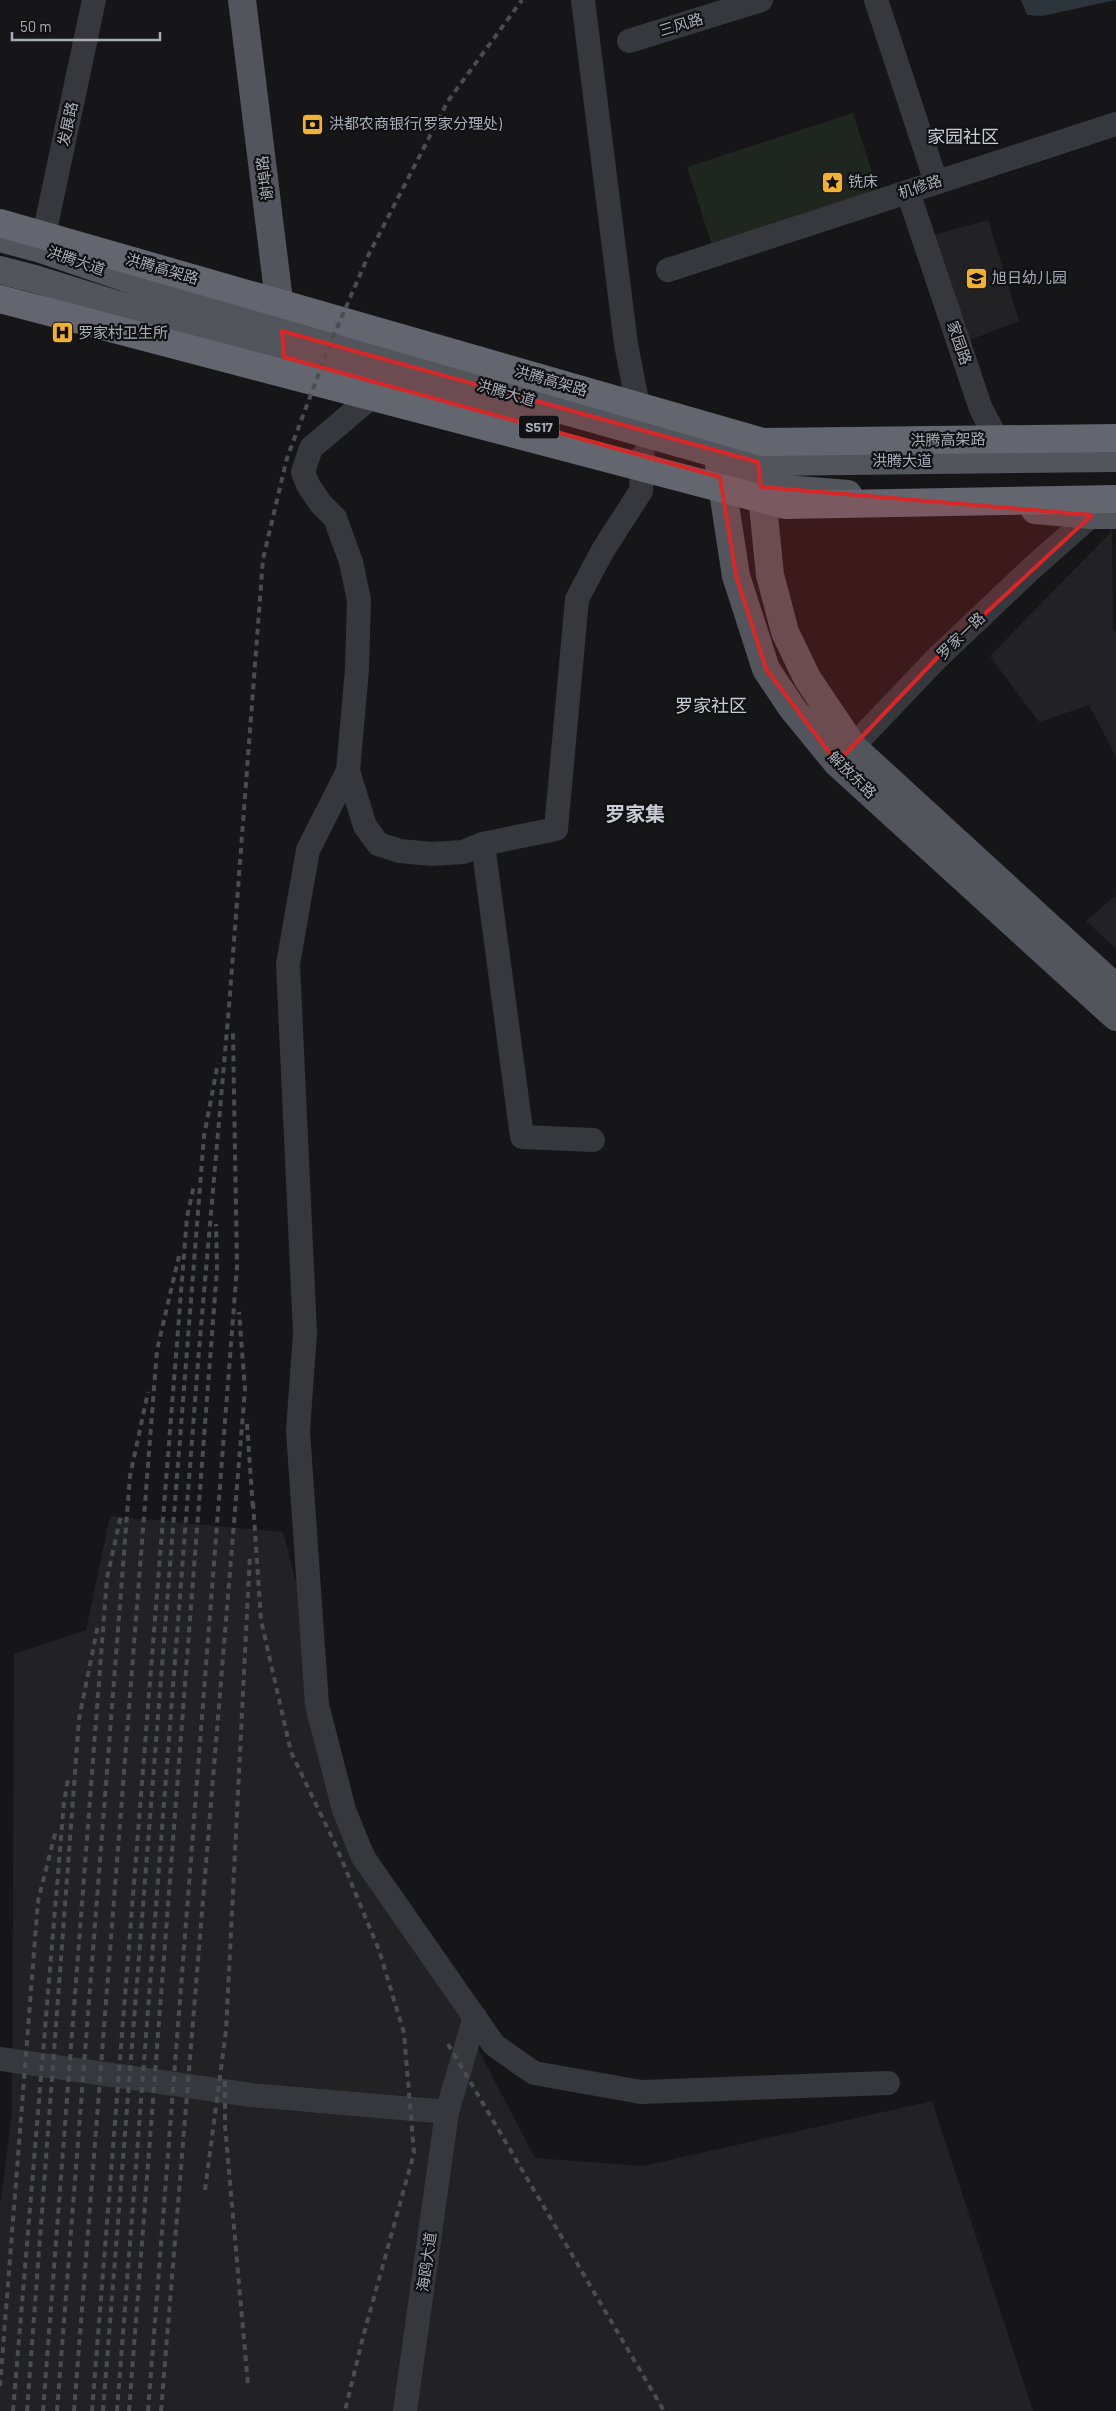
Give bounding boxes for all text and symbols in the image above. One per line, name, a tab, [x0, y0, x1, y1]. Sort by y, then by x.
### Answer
street label: 三风路	[657, 9, 705, 39]
scale bar	[12, 10, 160, 42]
text: 50 m	[20, 17, 52, 35]
street label: 发展路	[54, 100, 81, 148]
bank icon: 洪都农商银行(罗家分理处)	[301, 112, 325, 136]
place label: 洪都农商银行(罗家分理处)	[329, 114, 502, 132]
district label: 家园社区	[927, 125, 999, 147]
street label: 谢埠路	[252, 155, 276, 202]
place icon: 铣床	[820, 170, 844, 194]
street label: 机修路	[896, 171, 944, 202]
place label: 铣床	[848, 172, 878, 190]
street label: 洪腾大道	[45, 242, 108, 278]
street label: 洪腾高架路	[124, 249, 201, 287]
school or university icon: 旭日幼儿园	[964, 266, 988, 290]
place label: 旭日幼儿园	[992, 268, 1067, 286]
street label: 家园路	[944, 318, 976, 367]
hospital icon: 罗家村卫生所	[50, 321, 74, 345]
place label: 罗家村卫生所	[78, 323, 168, 341]
street label: 洪腾高架路	[513, 361, 590, 399]
street label: 洪腾大道	[475, 375, 538, 409]
road number: S517	[519, 416, 559, 438]
street label: 洪腾高架路	[910, 429, 986, 449]
street label: 洪腾大道	[872, 451, 932, 469]
street label: 罗家一路	[932, 608, 988, 663]
district label: 罗家社区	[675, 694, 747, 716]
street label: 解放东路	[825, 747, 881, 802]
district label: 罗家集	[605, 801, 665, 825]
street label: 海鸥大道	[413, 2231, 439, 2293]

